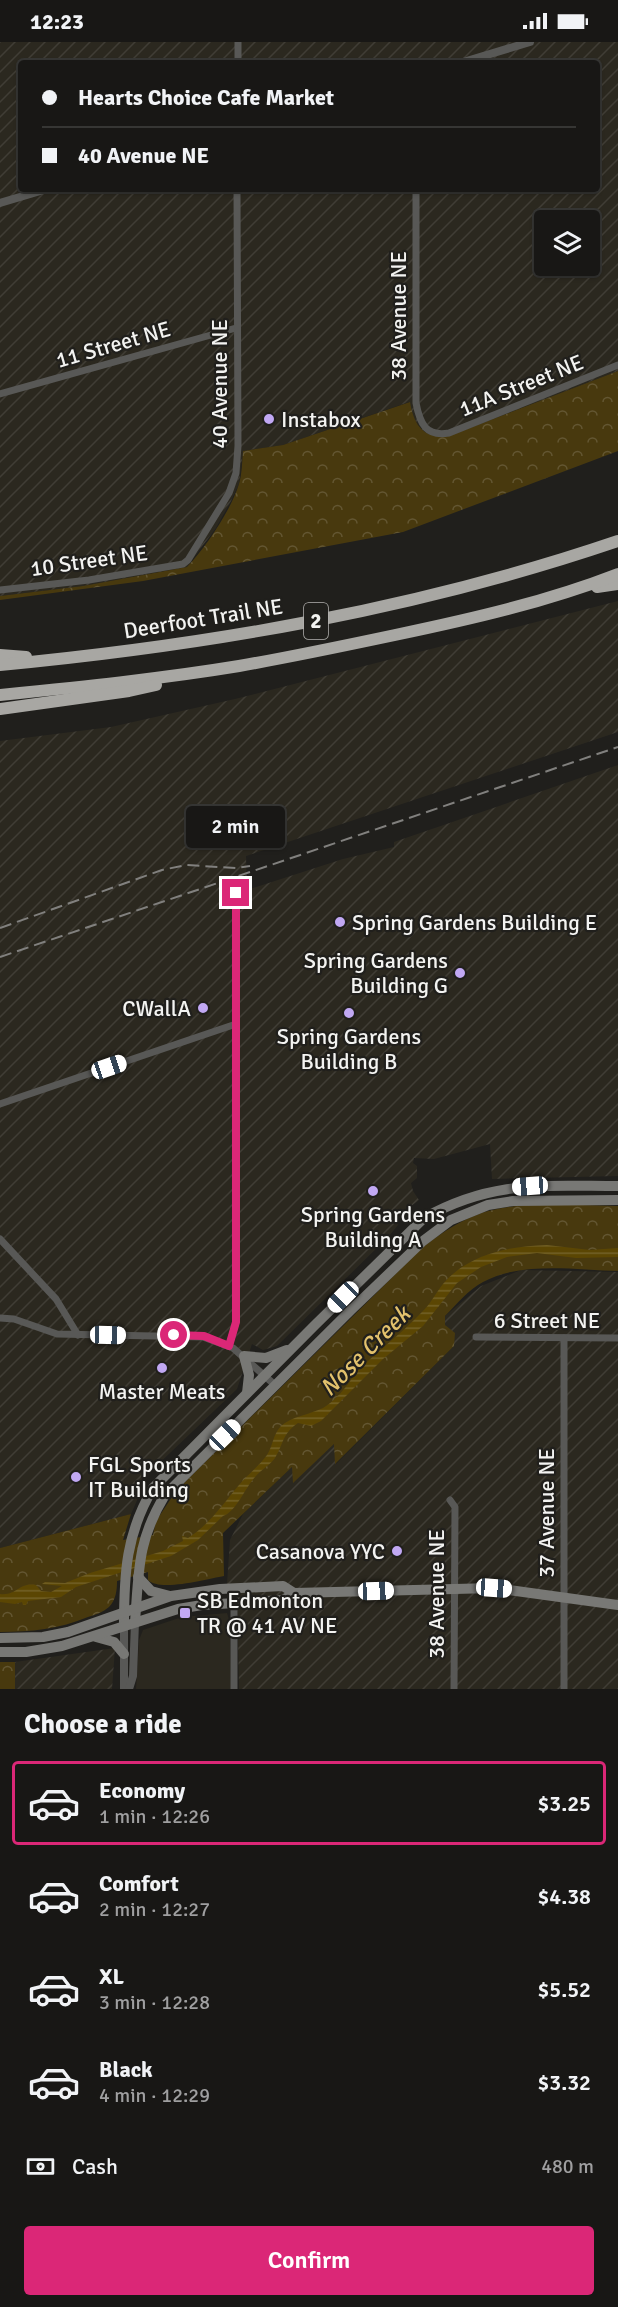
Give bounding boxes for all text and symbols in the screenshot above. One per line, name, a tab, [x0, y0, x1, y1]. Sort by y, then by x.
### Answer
text: 12:23	[30, 8, 84, 35]
text: Hearts Choice Cafe Market	[78, 84, 334, 111]
text: 40 Avenue NE	[78, 142, 209, 169]
map controls	[534, 210, 600, 276]
button: layers	[534, 210, 600, 276]
street label: 38 Avenue NE	[385, 251, 412, 381]
street label: 11 Street NE	[53, 315, 174, 374]
street label: 40 Avenue NE	[206, 319, 233, 449]
street label: 11A Street NE	[455, 348, 587, 423]
place label: Instabox	[281, 406, 361, 433]
marker: Instabox	[262, 412, 276, 426]
street label: 10 Street NE	[29, 539, 149, 582]
street label: Deerfoot Trail NE	[121, 593, 285, 644]
road number: 2	[304, 603, 328, 639]
callout: 2 min	[186, 806, 286, 848]
text: 2 min	[212, 814, 259, 839]
route end	[222, 879, 249, 906]
place label: Spring Gardens Building E	[352, 909, 597, 936]
marker: Spring Gardens Building E	[333, 915, 347, 929]
place label: Spring Gardens Building G	[304, 947, 448, 999]
marker: Spring Gardens Building G	[453, 966, 467, 980]
place label: CWallA	[122, 995, 192, 1022]
marker: CWallA	[196, 1001, 210, 1015]
marker: Spring Gardens Building B	[342, 1006, 356, 1020]
place label: Spring Gardens Building B	[277, 1023, 421, 1075]
car	[89, 1053, 129, 1081]
car	[511, 1176, 549, 1196]
marker: Spring Gardens Building A	[366, 1184, 380, 1198]
place label: Spring Gardens Building A	[301, 1201, 445, 1253]
car	[324, 1278, 362, 1316]
water label: Nose Creek	[314, 1298, 418, 1402]
street label: 6 Street NE	[494, 1307, 600, 1334]
route start	[160, 1321, 187, 1348]
car	[90, 1326, 126, 1344]
marker: Master Meats	[155, 1361, 169, 1375]
place label: Master Meats	[98, 1378, 226, 1405]
car	[206, 1416, 244, 1454]
street label: 37 Avenue NE	[533, 1448, 560, 1578]
place label: FGL Sports IT Building	[88, 1451, 191, 1503]
marker: FGL Sports IT Building	[69, 1470, 83, 1484]
street label: 38 Avenue NE	[423, 1529, 450, 1659]
place label: Casanova YYC	[256, 1538, 385, 1565]
marker: Casanova YYC	[390, 1544, 404, 1558]
car	[475, 1578, 513, 1598]
car	[358, 1581, 394, 1601]
place label: SB Edmonton TR @ 41 AV NE	[197, 1587, 337, 1639]
marker: SB Edmonton TR @ 41 AV NE	[178, 1606, 192, 1620]
text: Choose a ride	[24, 1708, 182, 1741]
icon: car	[27, 1776, 81, 1830]
text: Economy	[99, 1777, 185, 1804]
text: $3.25	[537, 1790, 591, 1817]
text: 1 min · 12:26	[99, 1804, 210, 1829]
icon: car	[27, 1869, 81, 1923]
text: Comfort	[99, 1870, 179, 1897]
text: $4.38	[537, 1883, 591, 1910]
text: 2 min · 12:27	[99, 1897, 210, 1922]
icon: car	[27, 1962, 81, 2016]
text: XL	[99, 1963, 124, 1990]
text: $5.52	[537, 1976, 591, 2003]
text: 3 min · 12:28	[99, 1990, 210, 2015]
icon: car	[27, 2055, 81, 2109]
text: Black	[99, 2056, 153, 2083]
text: $3.32	[537, 2069, 591, 2096]
text: 4 min · 12:29	[99, 2083, 210, 2108]
icon: cash	[24, 2150, 57, 2183]
text: Cash	[72, 2153, 118, 2180]
text: 480 m	[541, 2154, 594, 2179]
button: Confirm	[24, 2226, 594, 2295]

